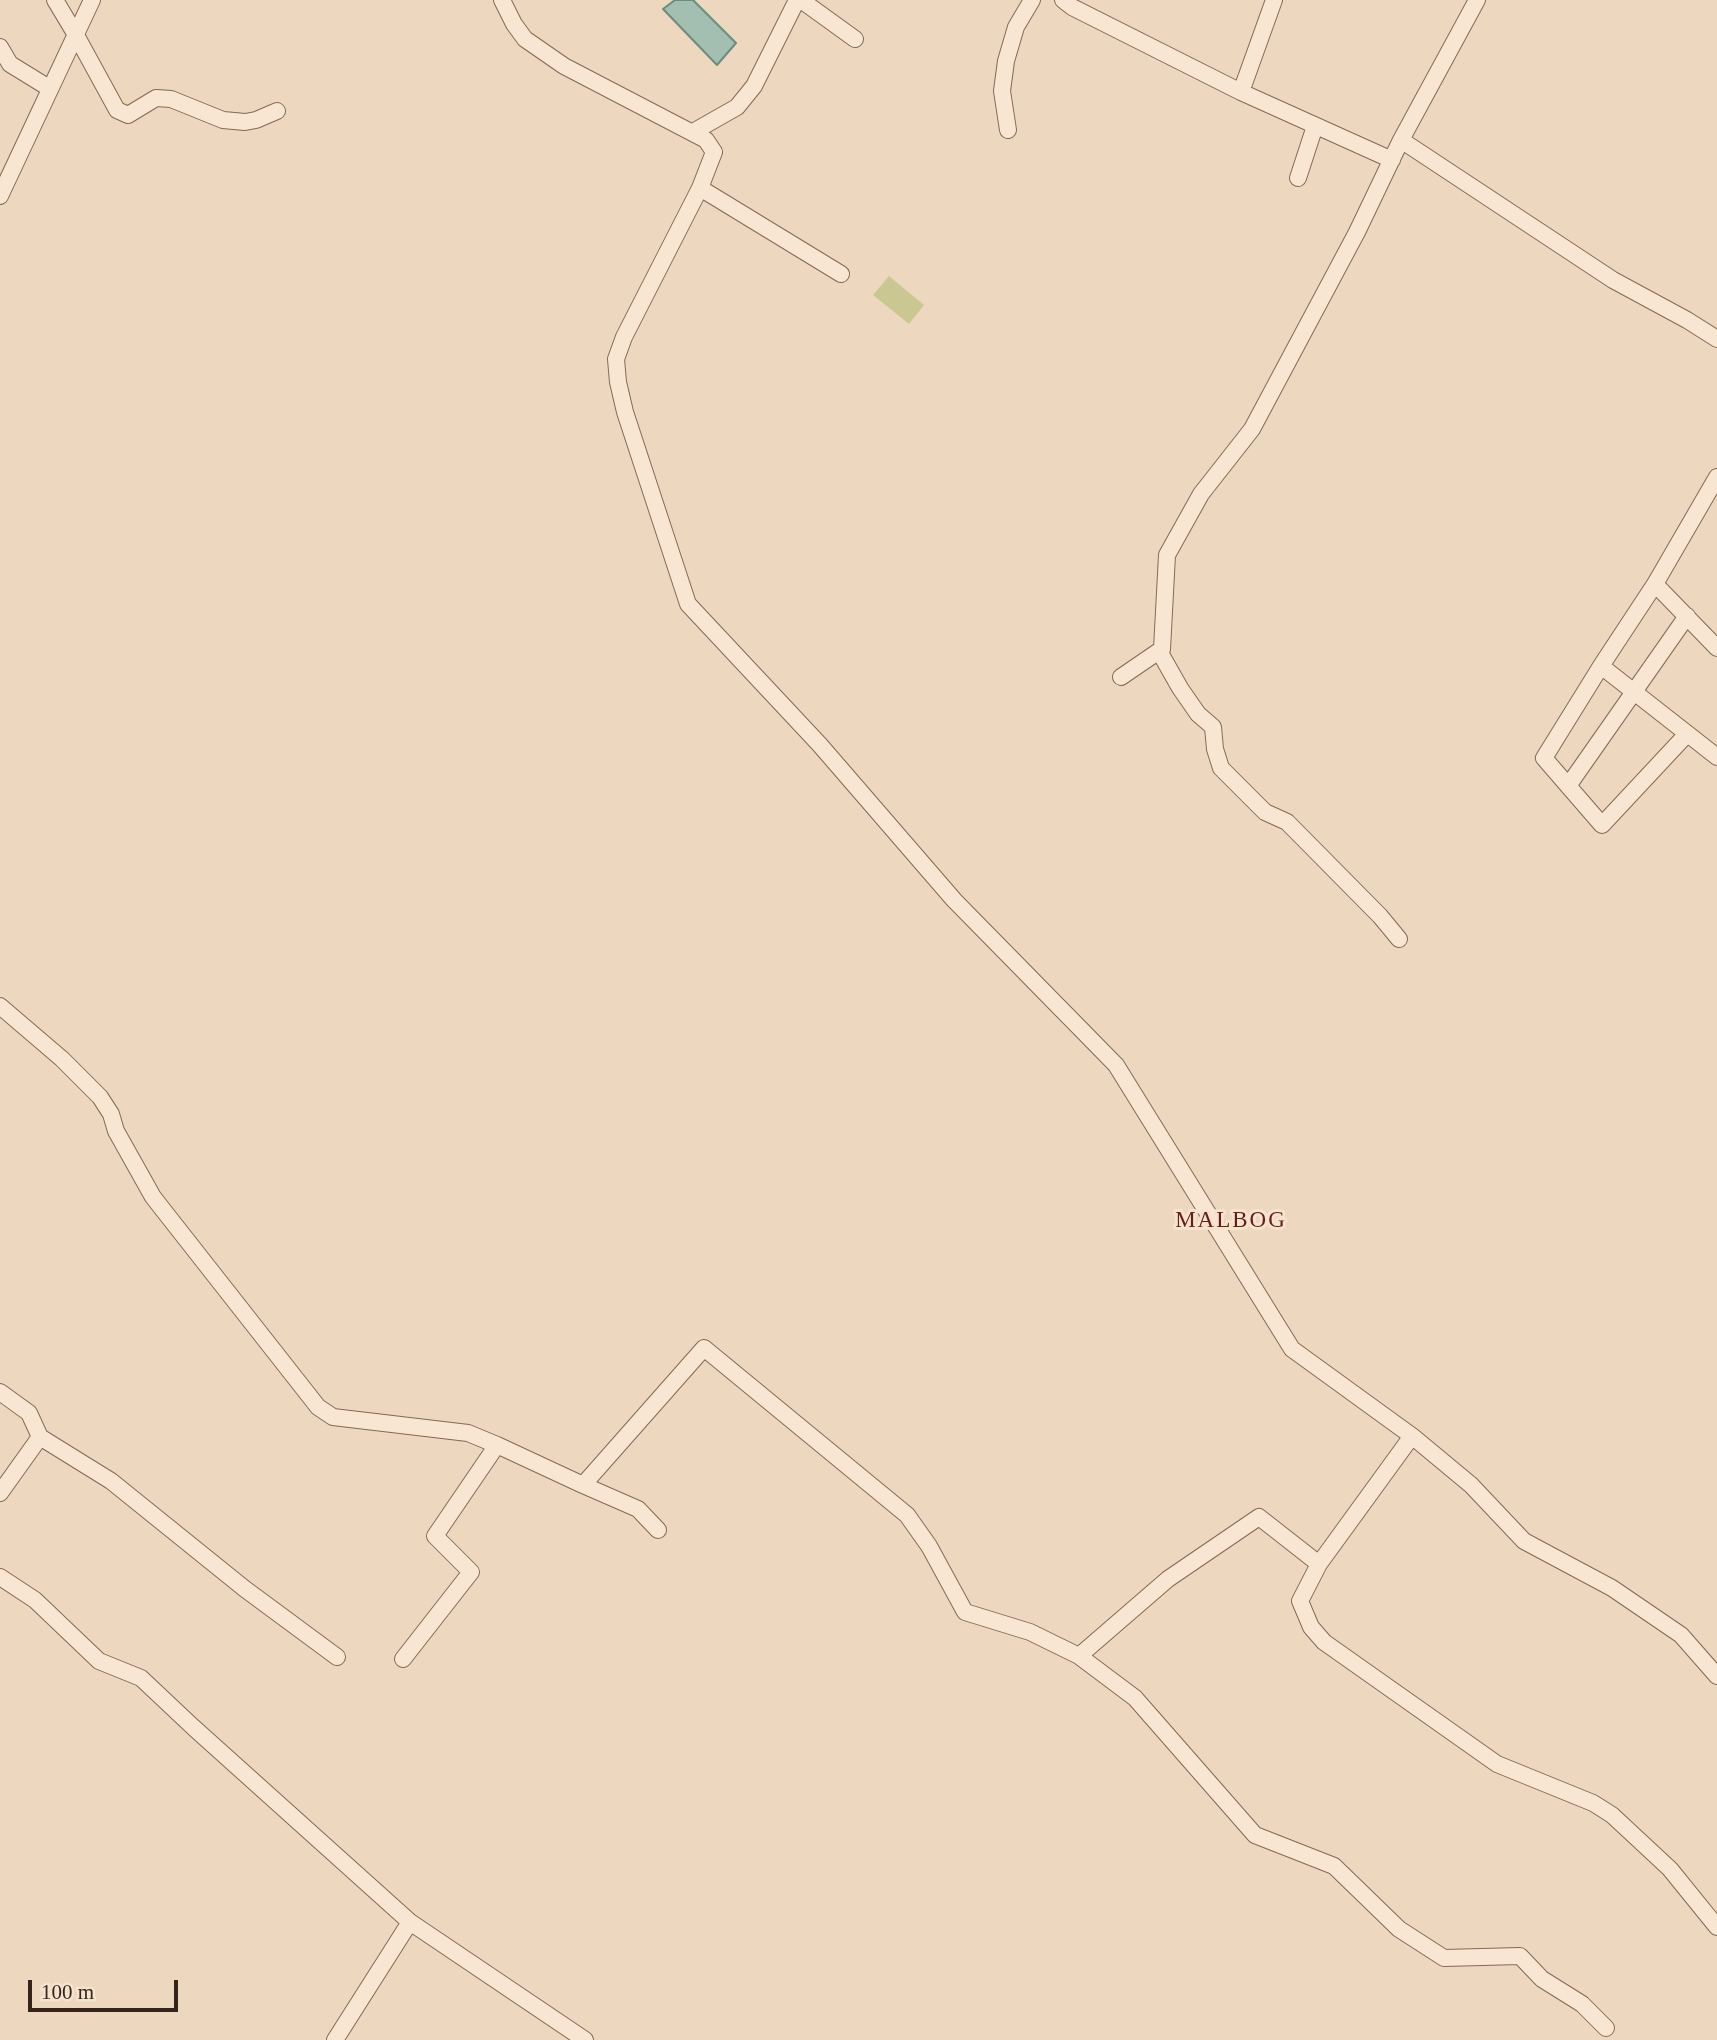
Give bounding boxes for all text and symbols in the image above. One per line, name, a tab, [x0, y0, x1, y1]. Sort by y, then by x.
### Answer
district label: MALBOG	[1176, 1207, 1286, 1235]
scale bar	[32, 1966, 182, 2010]
text: 100 m	[41, 1980, 94, 2004]

